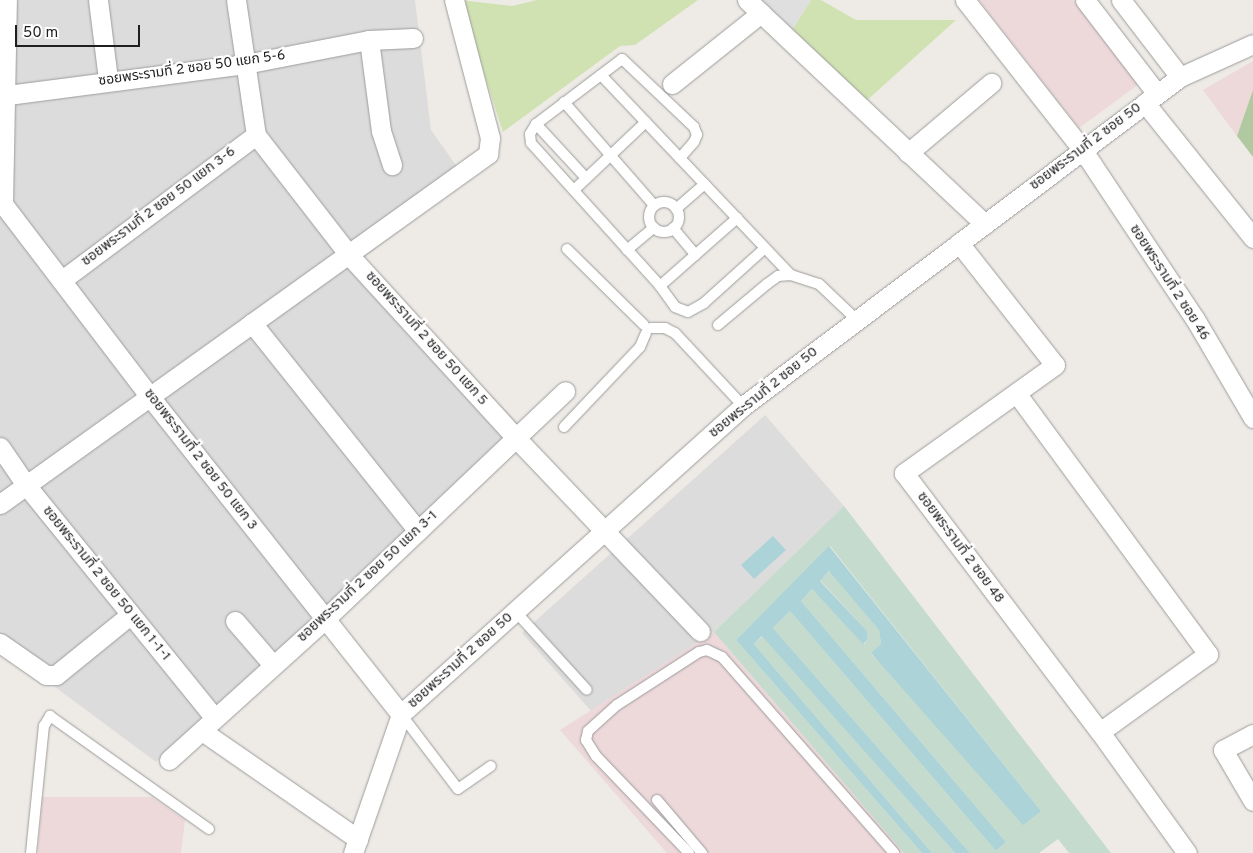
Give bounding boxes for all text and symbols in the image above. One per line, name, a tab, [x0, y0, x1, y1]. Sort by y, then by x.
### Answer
scale bar	[18, 15, 142, 47]
text: 50 m	[23, 24, 58, 43]
street label: ซอยพระรามที่ 2 ซอย 50 แยก 5-6	[97, 48, 287, 90]
street label: ซอยพระรามที่ 2 ซอย 50	[1027, 100, 1145, 194]
street label: ซอยพระรามที่ 2 ซอย 50 แยก 3-6	[79, 144, 239, 270]
street label: ซอยพระรามที่ 2 ซอย 46	[1125, 222, 1213, 344]
street label: ซอยพระรามที่ 2 ซอย 50 แยก 5	[361, 268, 491, 410]
street label: ซอยพระรามที่ 2 ซอย 50	[706, 344, 822, 442]
street label: ซอยพระรามที่ 2 ซอย 50 แยก 3	[140, 386, 260, 534]
street label: ซอยพระรามที่ 2 ซอย 48	[913, 489, 1007, 607]
street label: ซอยพระรามที่ 2 ซอย 50 แยก 1-1-1	[38, 503, 174, 665]
street label: ซอยพระรามที่ 2 ซอย 50 แยก 3-1	[295, 508, 441, 646]
street label: ซอยพระรามที่ 2 ซอย 50	[405, 609, 517, 713]

